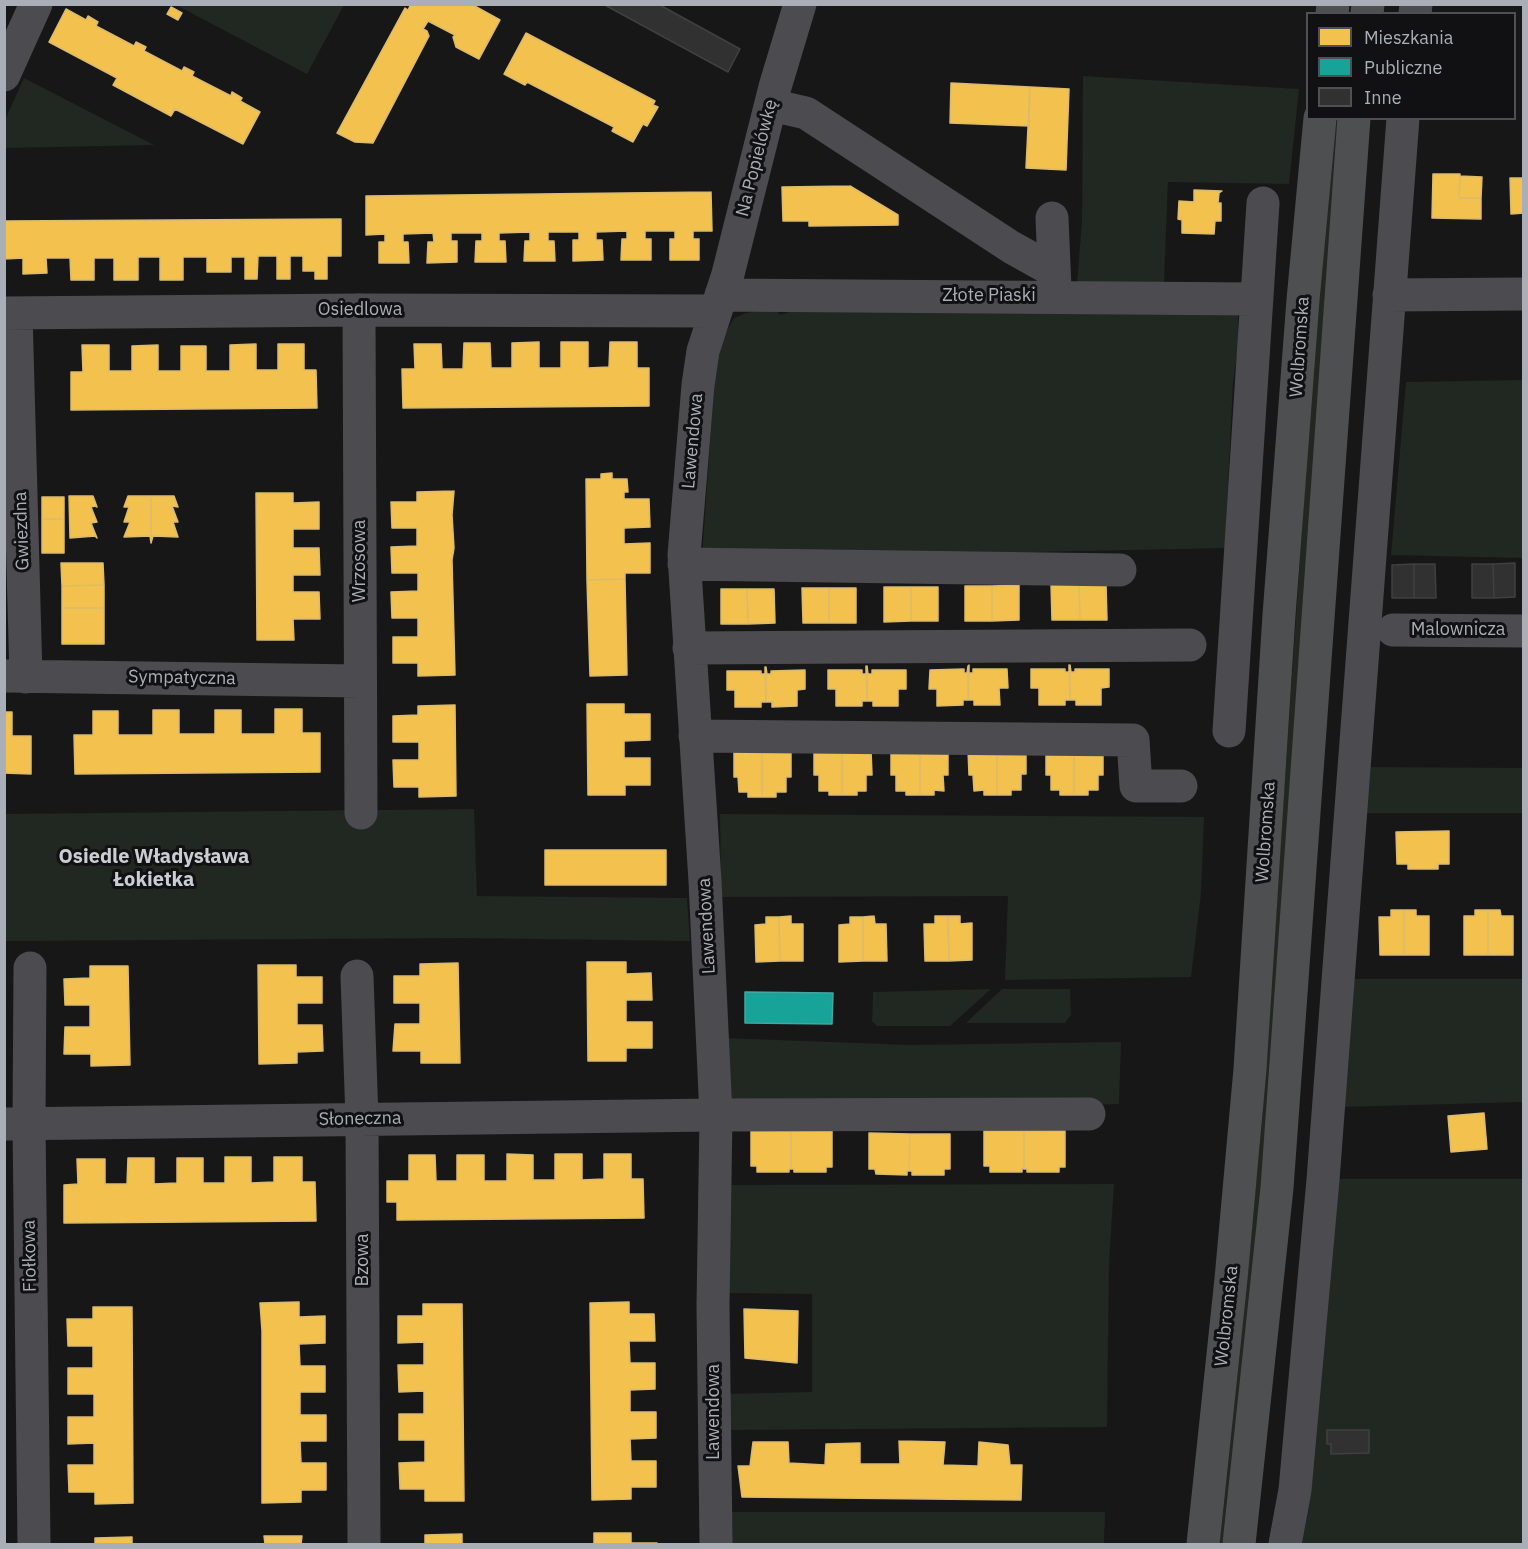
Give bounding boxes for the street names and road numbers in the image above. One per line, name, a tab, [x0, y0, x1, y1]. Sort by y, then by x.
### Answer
street label: Na Popielówkę	[732, 97, 782, 219]
street label: Złote Piaski	[942, 285, 1036, 307]
street label: Wolbromska	[1286, 296, 1314, 398]
street label: Osiedlowa	[318, 299, 402, 321]
street label: Lawendowa	[678, 392, 708, 490]
street label: Gwiezdna	[10, 491, 34, 571]
street label: Wrzosowa	[349, 520, 371, 602]
street label: Malownicza	[1411, 619, 1505, 641]
street label: Sympatyczna	[128, 666, 236, 690]
street label: Wolbromska	[1252, 781, 1280, 883]
street label: Lawendowa	[694, 877, 720, 975]
street label: Słoneczna	[318, 1107, 402, 1131]
street label: Fiołkowa	[19, 1220, 41, 1292]
street label: Bzowa	[352, 1233, 374, 1287]
street label: Wolbromska	[1211, 1265, 1243, 1367]
street label: Lawendowa	[703, 1364, 725, 1460]

